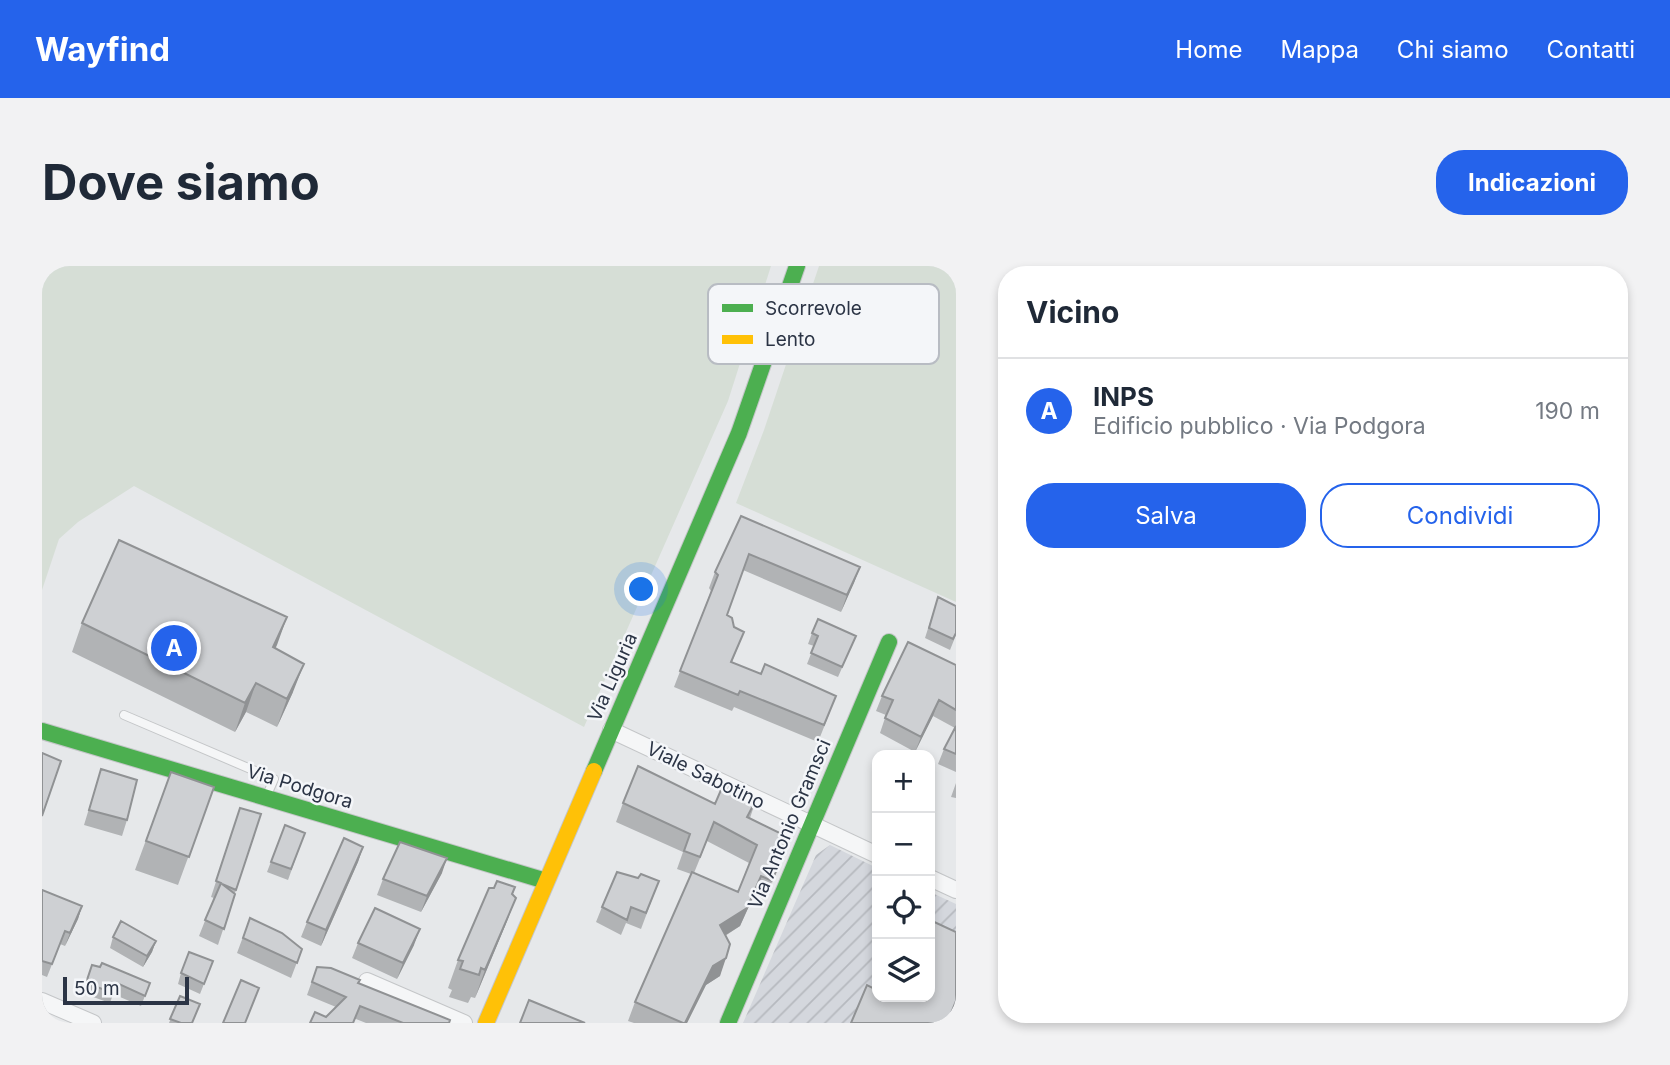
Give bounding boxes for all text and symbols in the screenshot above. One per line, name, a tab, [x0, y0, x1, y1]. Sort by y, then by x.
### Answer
text: Wayfind	[35, 29, 170, 69]
text: Home	[1175, 35, 1243, 64]
text: Mappa	[1281, 35, 1359, 64]
text: Chi siamo	[1397, 35, 1509, 64]
text: Contatti	[1547, 35, 1635, 64]
button: Indicazioni	[1436, 150, 1628, 215]
text: Dove siamo	[42, 153, 320, 212]
legend	[708, 284, 939, 364]
text: Vicino	[1026, 294, 1119, 330]
text: Scorrevole	[765, 297, 862, 320]
text: Lento	[765, 328, 815, 351]
text: INPS	[1093, 381, 1154, 412]
text: A	[1040, 397, 1058, 425]
text: 190 m	[1535, 397, 1600, 425]
text: Edificio pubblico · Via Podgora	[1093, 412, 1426, 440]
button: Salva	[1026, 483, 1306, 548]
button: Condividi	[1320, 483, 1600, 548]
your location	[624, 572, 658, 606]
pin: A	[151, 622, 197, 674]
street label: Via Liguria	[583, 629, 642, 725]
street label: Via Antonio Gramsci	[743, 736, 836, 913]
street label: Viale Sabotino	[643, 737, 769, 814]
map controls	[872, 750, 935, 1002]
button: +	[872, 750, 935, 813]
street label: Via Podgora	[244, 759, 356, 814]
button: −	[872, 813, 935, 876]
button: locate	[872, 876, 935, 939]
button: layers	[872, 939, 935, 1002]
scale bar	[63, 974, 189, 1006]
text: 50 m	[74, 977, 120, 1000]

